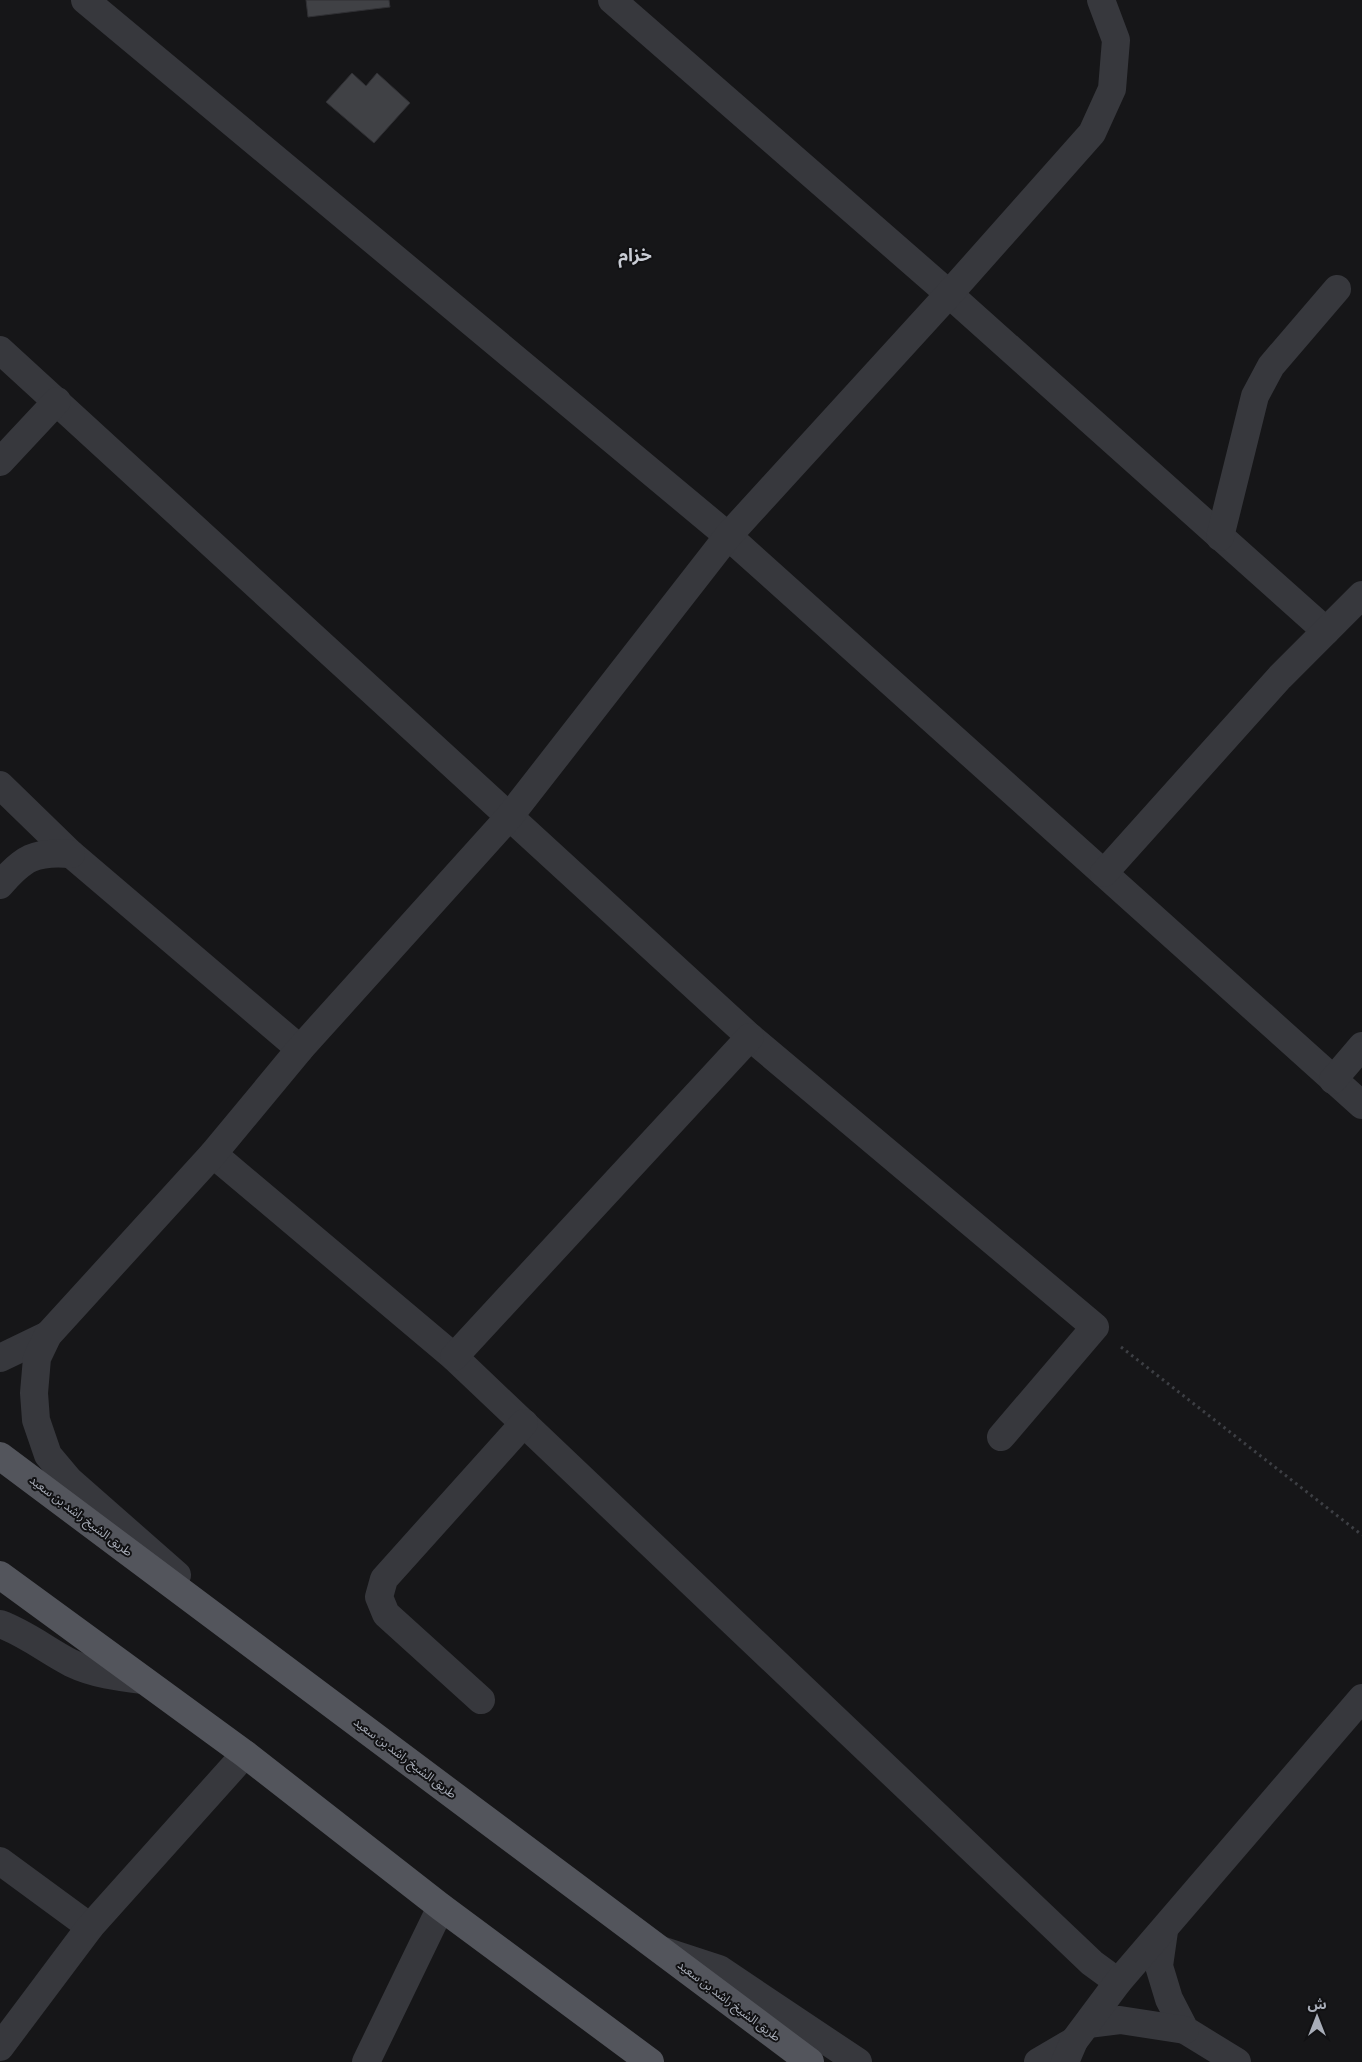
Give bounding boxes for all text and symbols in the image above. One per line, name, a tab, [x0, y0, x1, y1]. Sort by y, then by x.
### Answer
district label: خزام	[618, 243, 652, 268]
street label: طريق الشيخ راشد بن سعيد	[26, 1472, 136, 1561]
street label: طريق الشيخ راشد بن سعيد	[350, 1714, 460, 1803]
street label: طريق الشيخ راشد بن سعيد	[674, 1957, 784, 2046]
north arrow	[1292, 1992, 1342, 2042]
text: ش	[1307, 1995, 1327, 2012]

